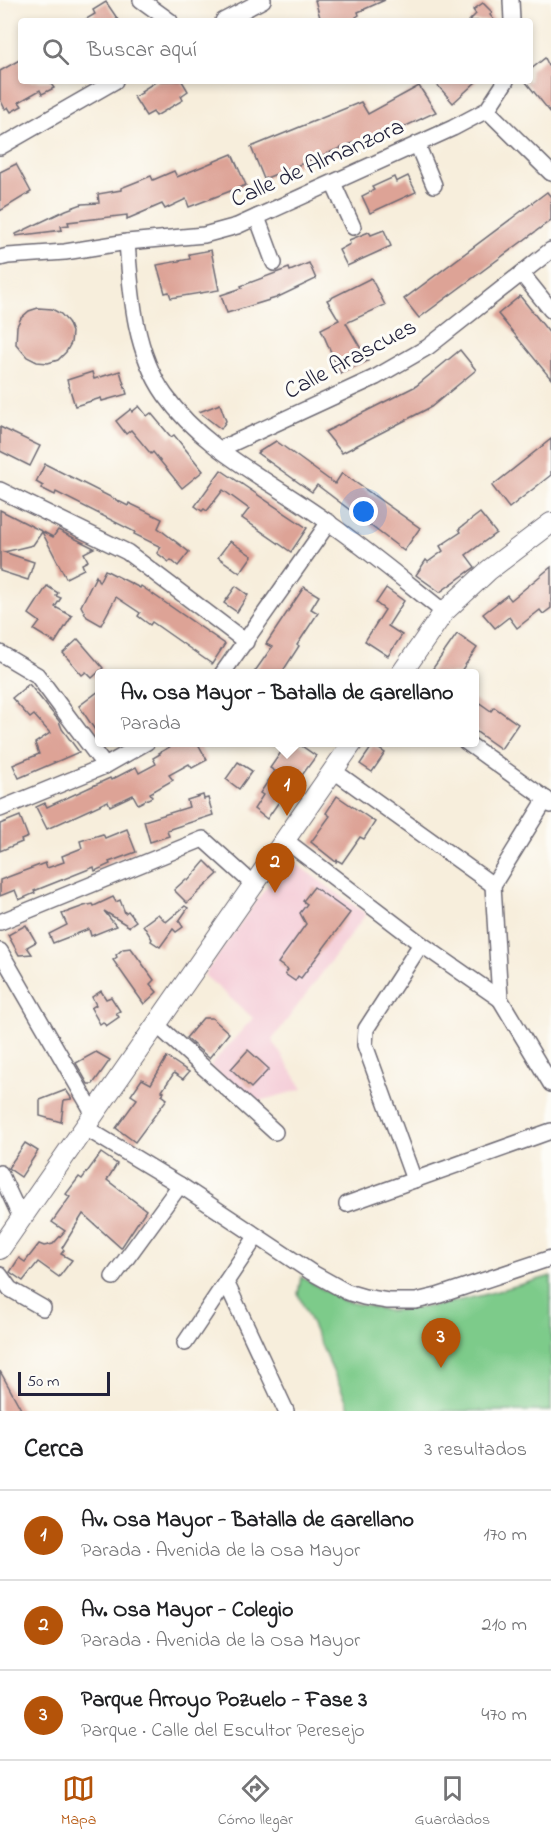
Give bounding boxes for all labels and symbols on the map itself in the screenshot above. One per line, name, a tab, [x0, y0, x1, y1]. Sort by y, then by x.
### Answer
street label: Calle de Almanzora	[226, 110, 410, 218]
street label: Calle Arascues	[278, 310, 424, 410]
your location	[349, 497, 378, 526]
pin: 1	[268, 766, 306, 816]
pin: 2	[256, 844, 294, 893]
pin: 3	[422, 1318, 460, 1368]
scale bar	[18, 1369, 110, 1396]

